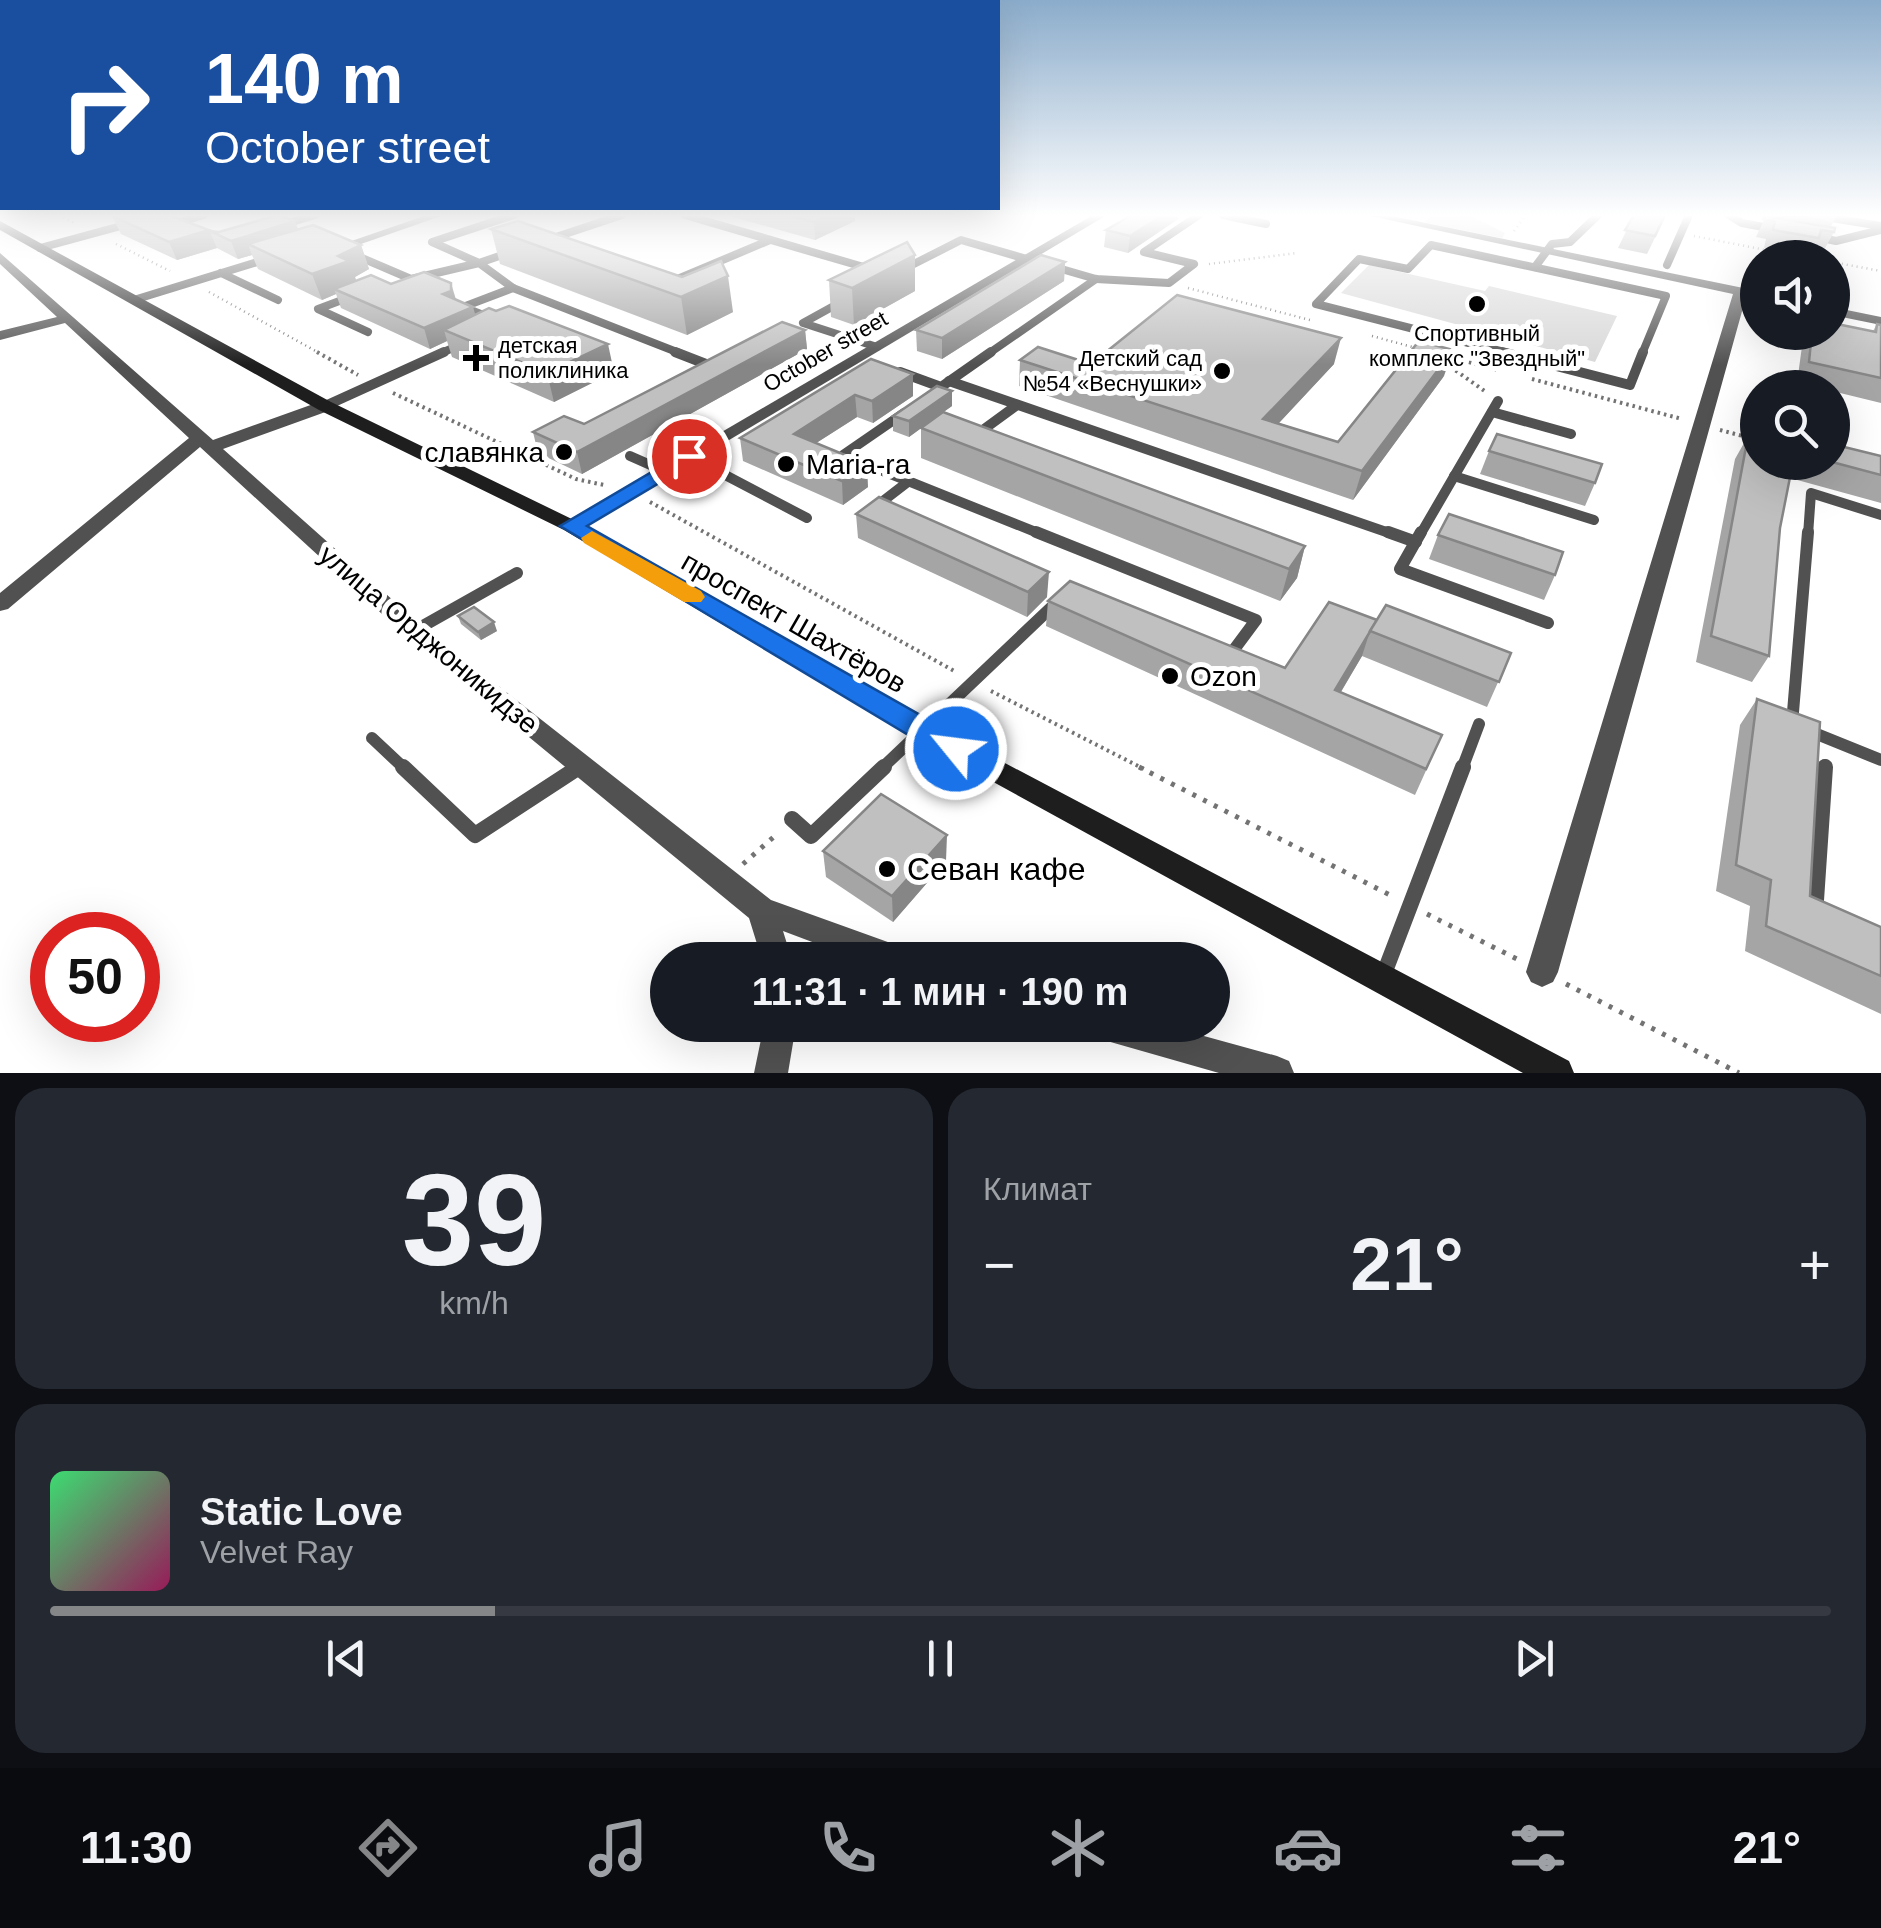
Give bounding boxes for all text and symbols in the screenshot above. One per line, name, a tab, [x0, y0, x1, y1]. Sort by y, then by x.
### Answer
icon: right	[40, 40, 170, 170]
text: 140 m	[205, 40, 403, 118]
text: October street	[205, 122, 490, 173]
map controls	[1740, 240, 1850, 480]
button: sound	[1740, 240, 1850, 350]
marker: Спортивный комплекс "Звездный"	[1466, 293, 1488, 315]
street label: October street	[759, 306, 892, 397]
place label: Спортивный комплекс "Звездный"	[1369, 321, 1585, 371]
place label: детская поликлиника	[498, 333, 629, 383]
marker: детская поликлиника	[463, 345, 489, 371]
place label: Детский сад №54 «Веснушки»	[1023, 346, 1202, 396]
marker: Детский сад №54 «Веснушки»	[1211, 360, 1233, 382]
button: search	[1740, 370, 1850, 480]
pin	[647, 414, 732, 499]
icon: arrive	[662, 429, 717, 484]
place label: славянка	[424, 437, 544, 468]
marker: славянка	[553, 441, 575, 463]
place label: Maria-ra	[806, 449, 911, 480]
marker: Maria-ra	[775, 453, 797, 475]
street label: улица Орджоникидзе	[313, 539, 544, 740]
street label: проспект Шахтёров	[676, 546, 911, 699]
place label: Ozon	[1190, 661, 1257, 692]
marker: Ozon	[1159, 665, 1181, 687]
position arrow	[904, 697, 1008, 801]
place label: Севан кафе	[907, 851, 1086, 887]
marker: Севан кафе	[876, 858, 898, 880]
speed limit sign: 50	[30, 912, 160, 1042]
text: 11:31 · 1 мин · 190 m	[752, 971, 1128, 1013]
text: 39	[402, 1147, 546, 1293]
text: Климат	[983, 1171, 1092, 1207]
text: 21°	[1350, 1222, 1464, 1306]
text: −	[983, 1234, 1015, 1296]
text: +	[1799, 1234, 1831, 1296]
text: km/h	[439, 1285, 509, 1321]
text: Static Love	[200, 1491, 403, 1533]
text: Velvet Ray	[200, 1534, 353, 1570]
icon: previous	[319, 1631, 374, 1686]
icon: pause	[913, 1631, 968, 1686]
icon: next	[1507, 1631, 1562, 1686]
icon: directions	[353, 1813, 423, 1883]
icon: music	[583, 1813, 653, 1883]
icon: phone	[813, 1813, 883, 1883]
icon: climate	[1043, 1813, 1113, 1883]
icon: car	[1273, 1813, 1343, 1883]
icon: filters	[1503, 1813, 1573, 1883]
text: 11:30	[80, 1822, 193, 1873]
text: 21°	[1733, 1822, 1801, 1873]

